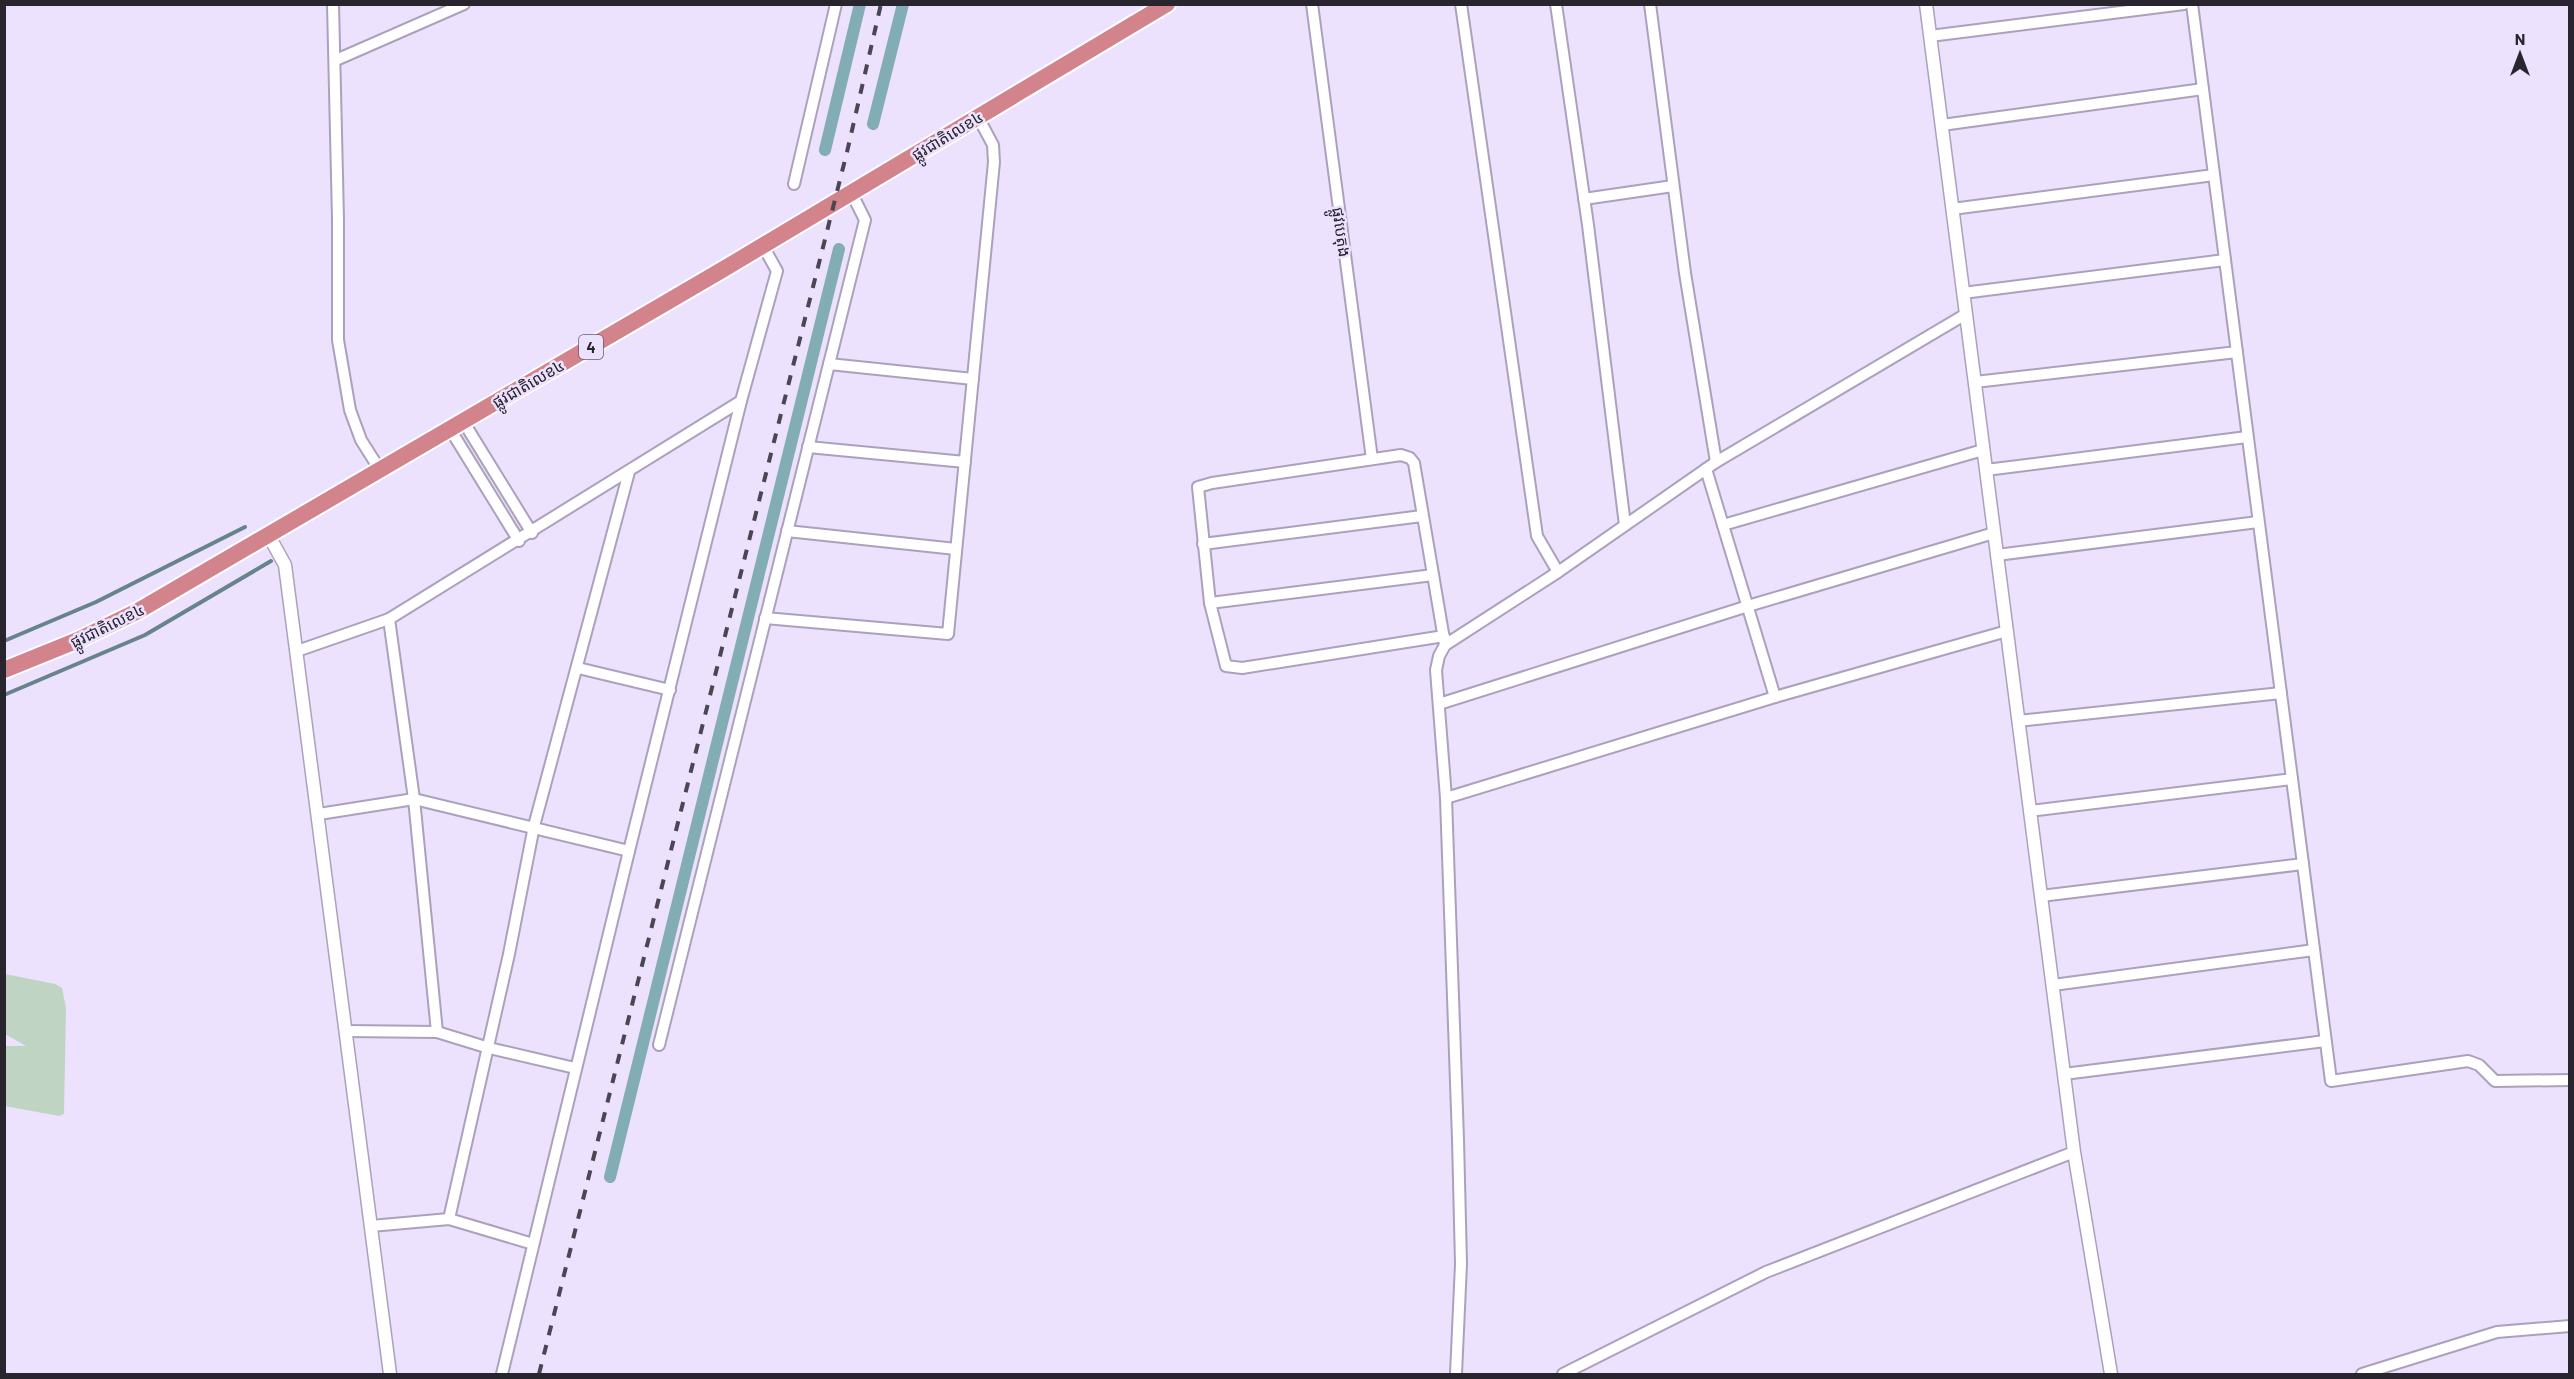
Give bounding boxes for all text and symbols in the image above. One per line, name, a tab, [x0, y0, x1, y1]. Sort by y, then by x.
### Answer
north arrow	[2490, 24, 2550, 84]
text: N	[2515, 29, 2525, 48]
street label: ផ្លូវជាតិលេខ៤	[908, 106, 989, 169]
street label: ផ្លូវបេតុង	[1323, 206, 1355, 259]
road number: 4	[579, 335, 603, 359]
street label: ផ្លូវជាតិលេខ៤	[489, 355, 570, 416]
street label: ផ្លូវជាតិលេខ៤	[67, 599, 150, 656]

